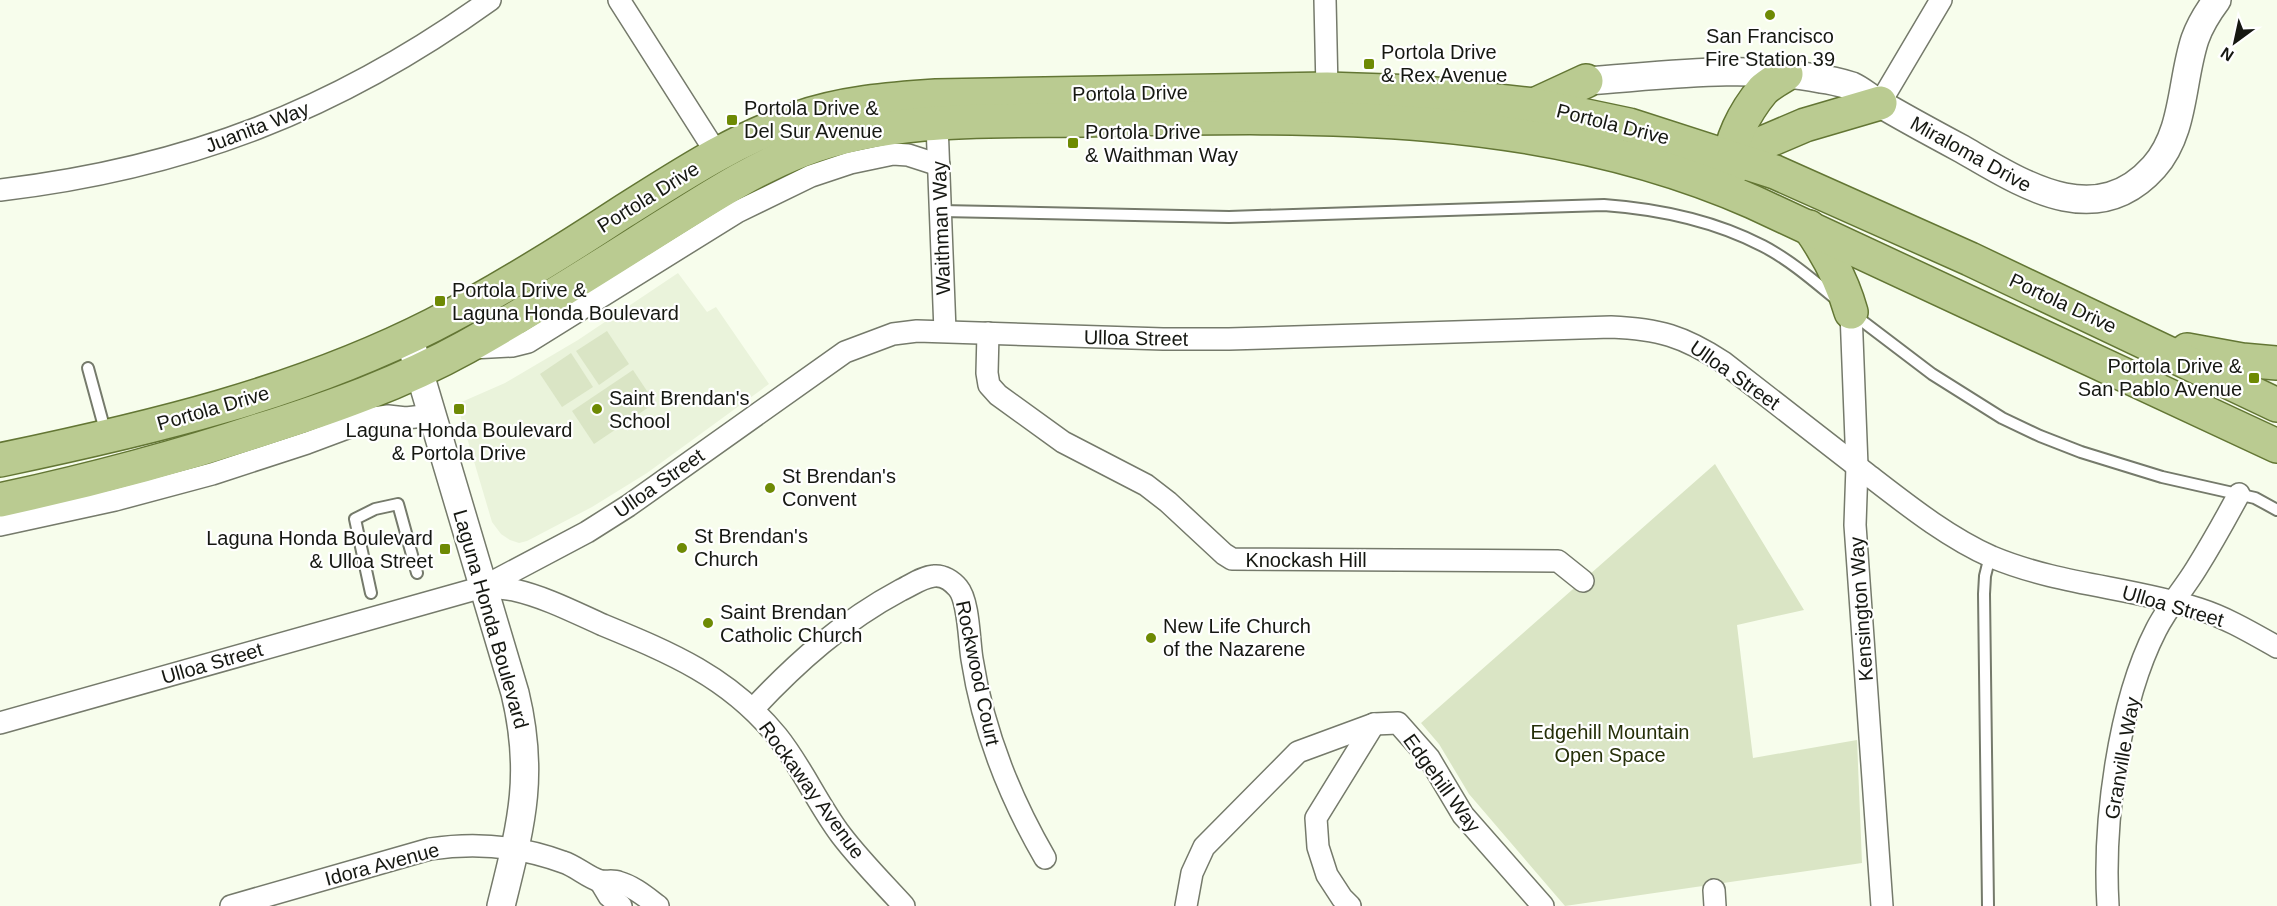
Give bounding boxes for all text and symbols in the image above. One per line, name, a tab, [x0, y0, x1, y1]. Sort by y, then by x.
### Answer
marker: San Francisco Fire Station 39	[1763, 8, 1777, 22]
north arrow	[2205, 12, 2265, 72]
place label: San Francisco Fire Station 39	[1705, 25, 1835, 70]
place label: Portola Drive & Rex Avenue	[1381, 41, 1507, 86]
text: N	[2218, 44, 2237, 64]
marker: Portola Drive & Rex Avenue	[1362, 57, 1376, 71]
street label: Portola Drive	[1072, 81, 1188, 105]
street label: Juanita Way	[202, 97, 312, 157]
place label: Portola Drive & Del Sur Avenue	[744, 97, 883, 142]
street label: Portola Drive	[1554, 99, 1672, 149]
street label: Miraloma Drive	[1907, 112, 2035, 196]
marker: Portola Drive & Del Sur Avenue	[725, 113, 739, 127]
place label: Portola Drive & Waithman Way	[1085, 121, 1238, 166]
marker: Portola Drive & Waithman Way	[1066, 136, 1080, 150]
street label: Portola Drive	[593, 157, 703, 237]
street label: Waithman Way	[928, 161, 954, 295]
street label: Portola Drive	[2006, 269, 2120, 337]
place label: Portola Drive & Laguna Honda Boulevard	[452, 279, 679, 324]
marker: Portola Drive & Laguna Honda Boulevard	[433, 294, 447, 308]
street label: Ulloa Street	[1084, 326, 1189, 350]
street label: Ulloa Street	[1686, 336, 1784, 414]
place label: Portola Drive & San Pablo Avenue	[2078, 355, 2243, 400]
marker: Portola Drive & San Pablo Avenue	[2247, 371, 2261, 385]
street label: Portola Drive	[154, 381, 272, 435]
place label: Saint Brendan's School	[609, 387, 750, 432]
marker: Laguna Honda Boulevard & Portola Drive	[452, 402, 466, 416]
marker: Saint Brendan's School	[590, 402, 604, 416]
place label: Laguna Honda Boulevard & Portola Drive	[346, 419, 572, 464]
street label: Ulloa Street	[610, 444, 708, 522]
place label: St Brendan's Convent	[782, 465, 896, 510]
marker: St Brendan's Convent	[763, 481, 777, 495]
street label: Laguna Honda Boulevard	[449, 507, 533, 731]
place label: St Brendan's Church	[694, 525, 808, 570]
place label: Laguna Honda Boulevard & Ulloa Street	[206, 527, 433, 572]
street label: Kensington Way	[1845, 536, 1877, 682]
marker: St Brendan's Church	[675, 541, 689, 555]
marker: Laguna Honda Boulevard & Ulloa Street	[438, 542, 452, 556]
street label: Knockash Hill	[1245, 549, 1367, 571]
street label: Ulloa Street	[2120, 581, 2227, 631]
street label: Rockwood Court	[952, 598, 1004, 748]
place label: Saint Brendan Catholic Church	[720, 601, 862, 646]
place label: New Life Church of the Nazarene	[1163, 615, 1311, 660]
marker: Saint Brendan Catholic Church	[701, 616, 715, 630]
marker: New Life Church of the Nazarene	[1144, 631, 1158, 645]
street label: Ulloa Street	[159, 638, 266, 688]
street label: Granville Way	[2100, 695, 2144, 821]
street label: Rockaway Avenue	[755, 717, 869, 863]
park label: Edgehill Mountain Open Space	[1531, 721, 1690, 766]
street label: Edgehill Way	[1399, 730, 1485, 836]
street label: Idora Avenue	[322, 838, 442, 890]

